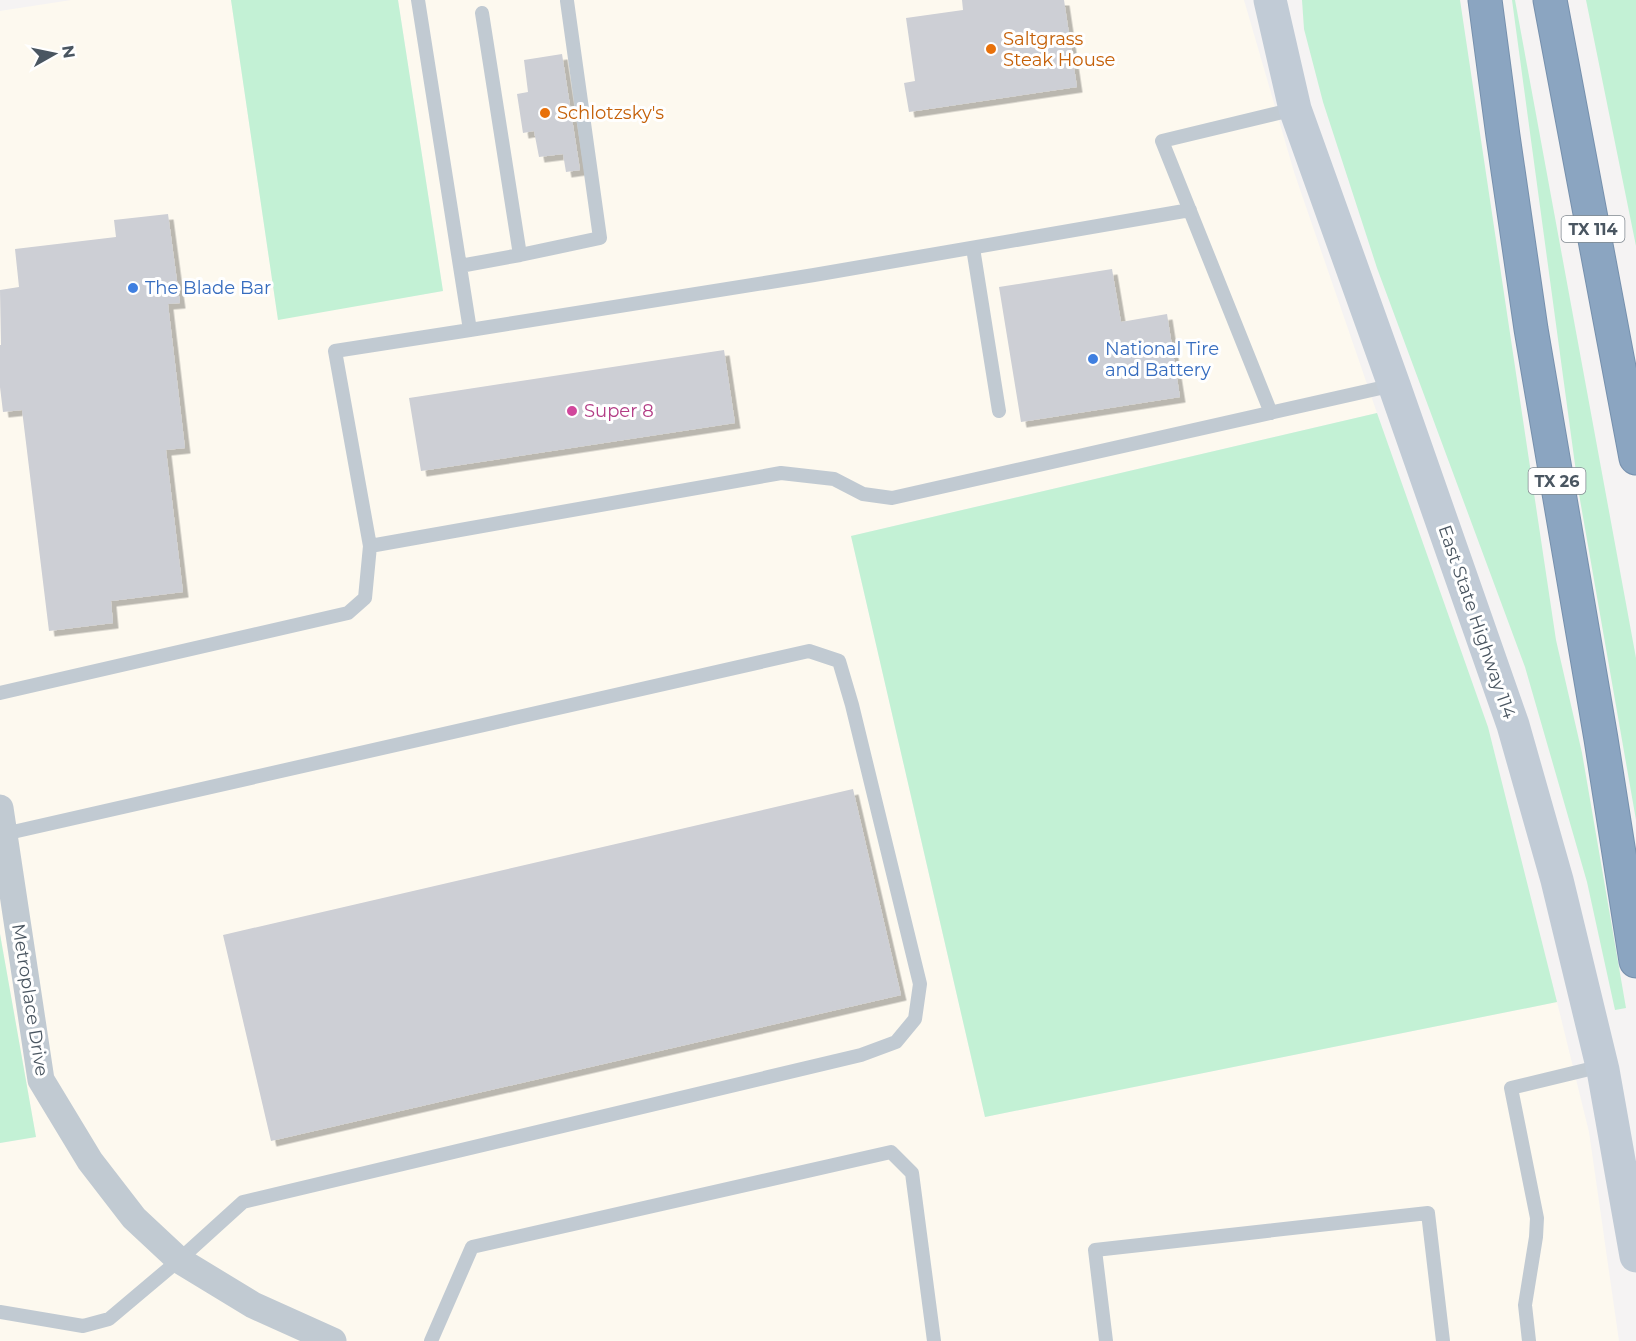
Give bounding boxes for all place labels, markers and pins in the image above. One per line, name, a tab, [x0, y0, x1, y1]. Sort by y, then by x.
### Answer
place label: Saltgrass Steak House	[1003, 28, 1116, 71]
marker: Saltgrass Steak House	[984, 42, 998, 56]
place label: Schlotzsky's	[557, 102, 664, 124]
marker: Schlotzsky's	[538, 106, 552, 120]
place label: The Blade Bar	[145, 277, 271, 299]
marker: The Blade Bar	[126, 281, 140, 295]
place label: National Tire and Battery	[1105, 338, 1219, 381]
marker: National Tire and Battery	[1086, 352, 1100, 366]
place label: Super 8	[584, 400, 654, 422]
marker: Super 8	[565, 404, 579, 418]

